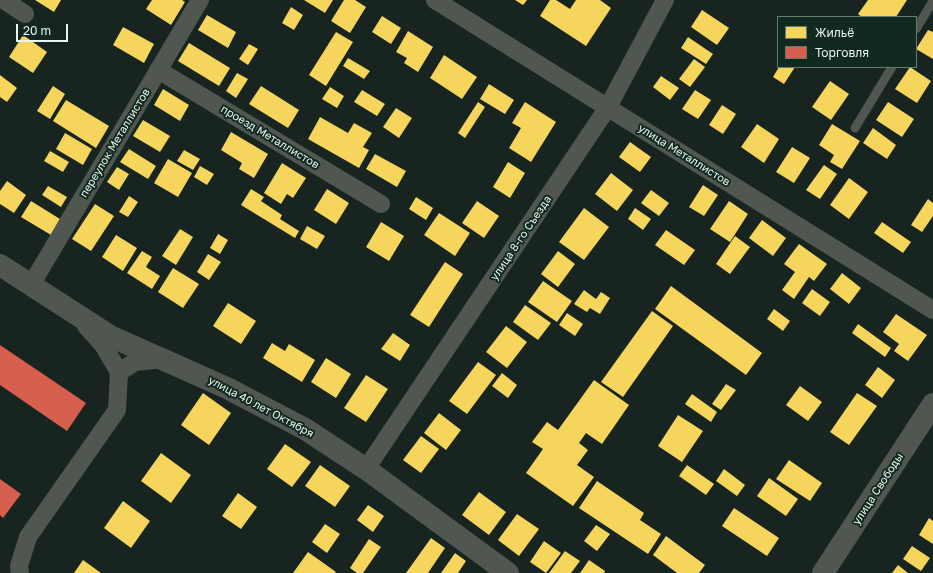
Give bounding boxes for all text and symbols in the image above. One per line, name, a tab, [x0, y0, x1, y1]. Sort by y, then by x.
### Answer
scale bar	[18, 16, 70, 42]
legend	[777, 16, 917, 68]
text: 20 m	[23, 23, 51, 38]
text: Жильё	[815, 25, 854, 40]
text: Торговля	[815, 45, 869, 60]
street label: переулок Металлистов	[77, 86, 153, 200]
street label: проезд Металлистов	[218, 102, 322, 172]
street label: улица Металлистов	[636, 121, 732, 189]
street label: улица 8-го Съезда	[488, 193, 554, 283]
street label: улица 40 лет Октября	[206, 374, 316, 440]
street label: улица Свободы	[850, 451, 906, 527]

